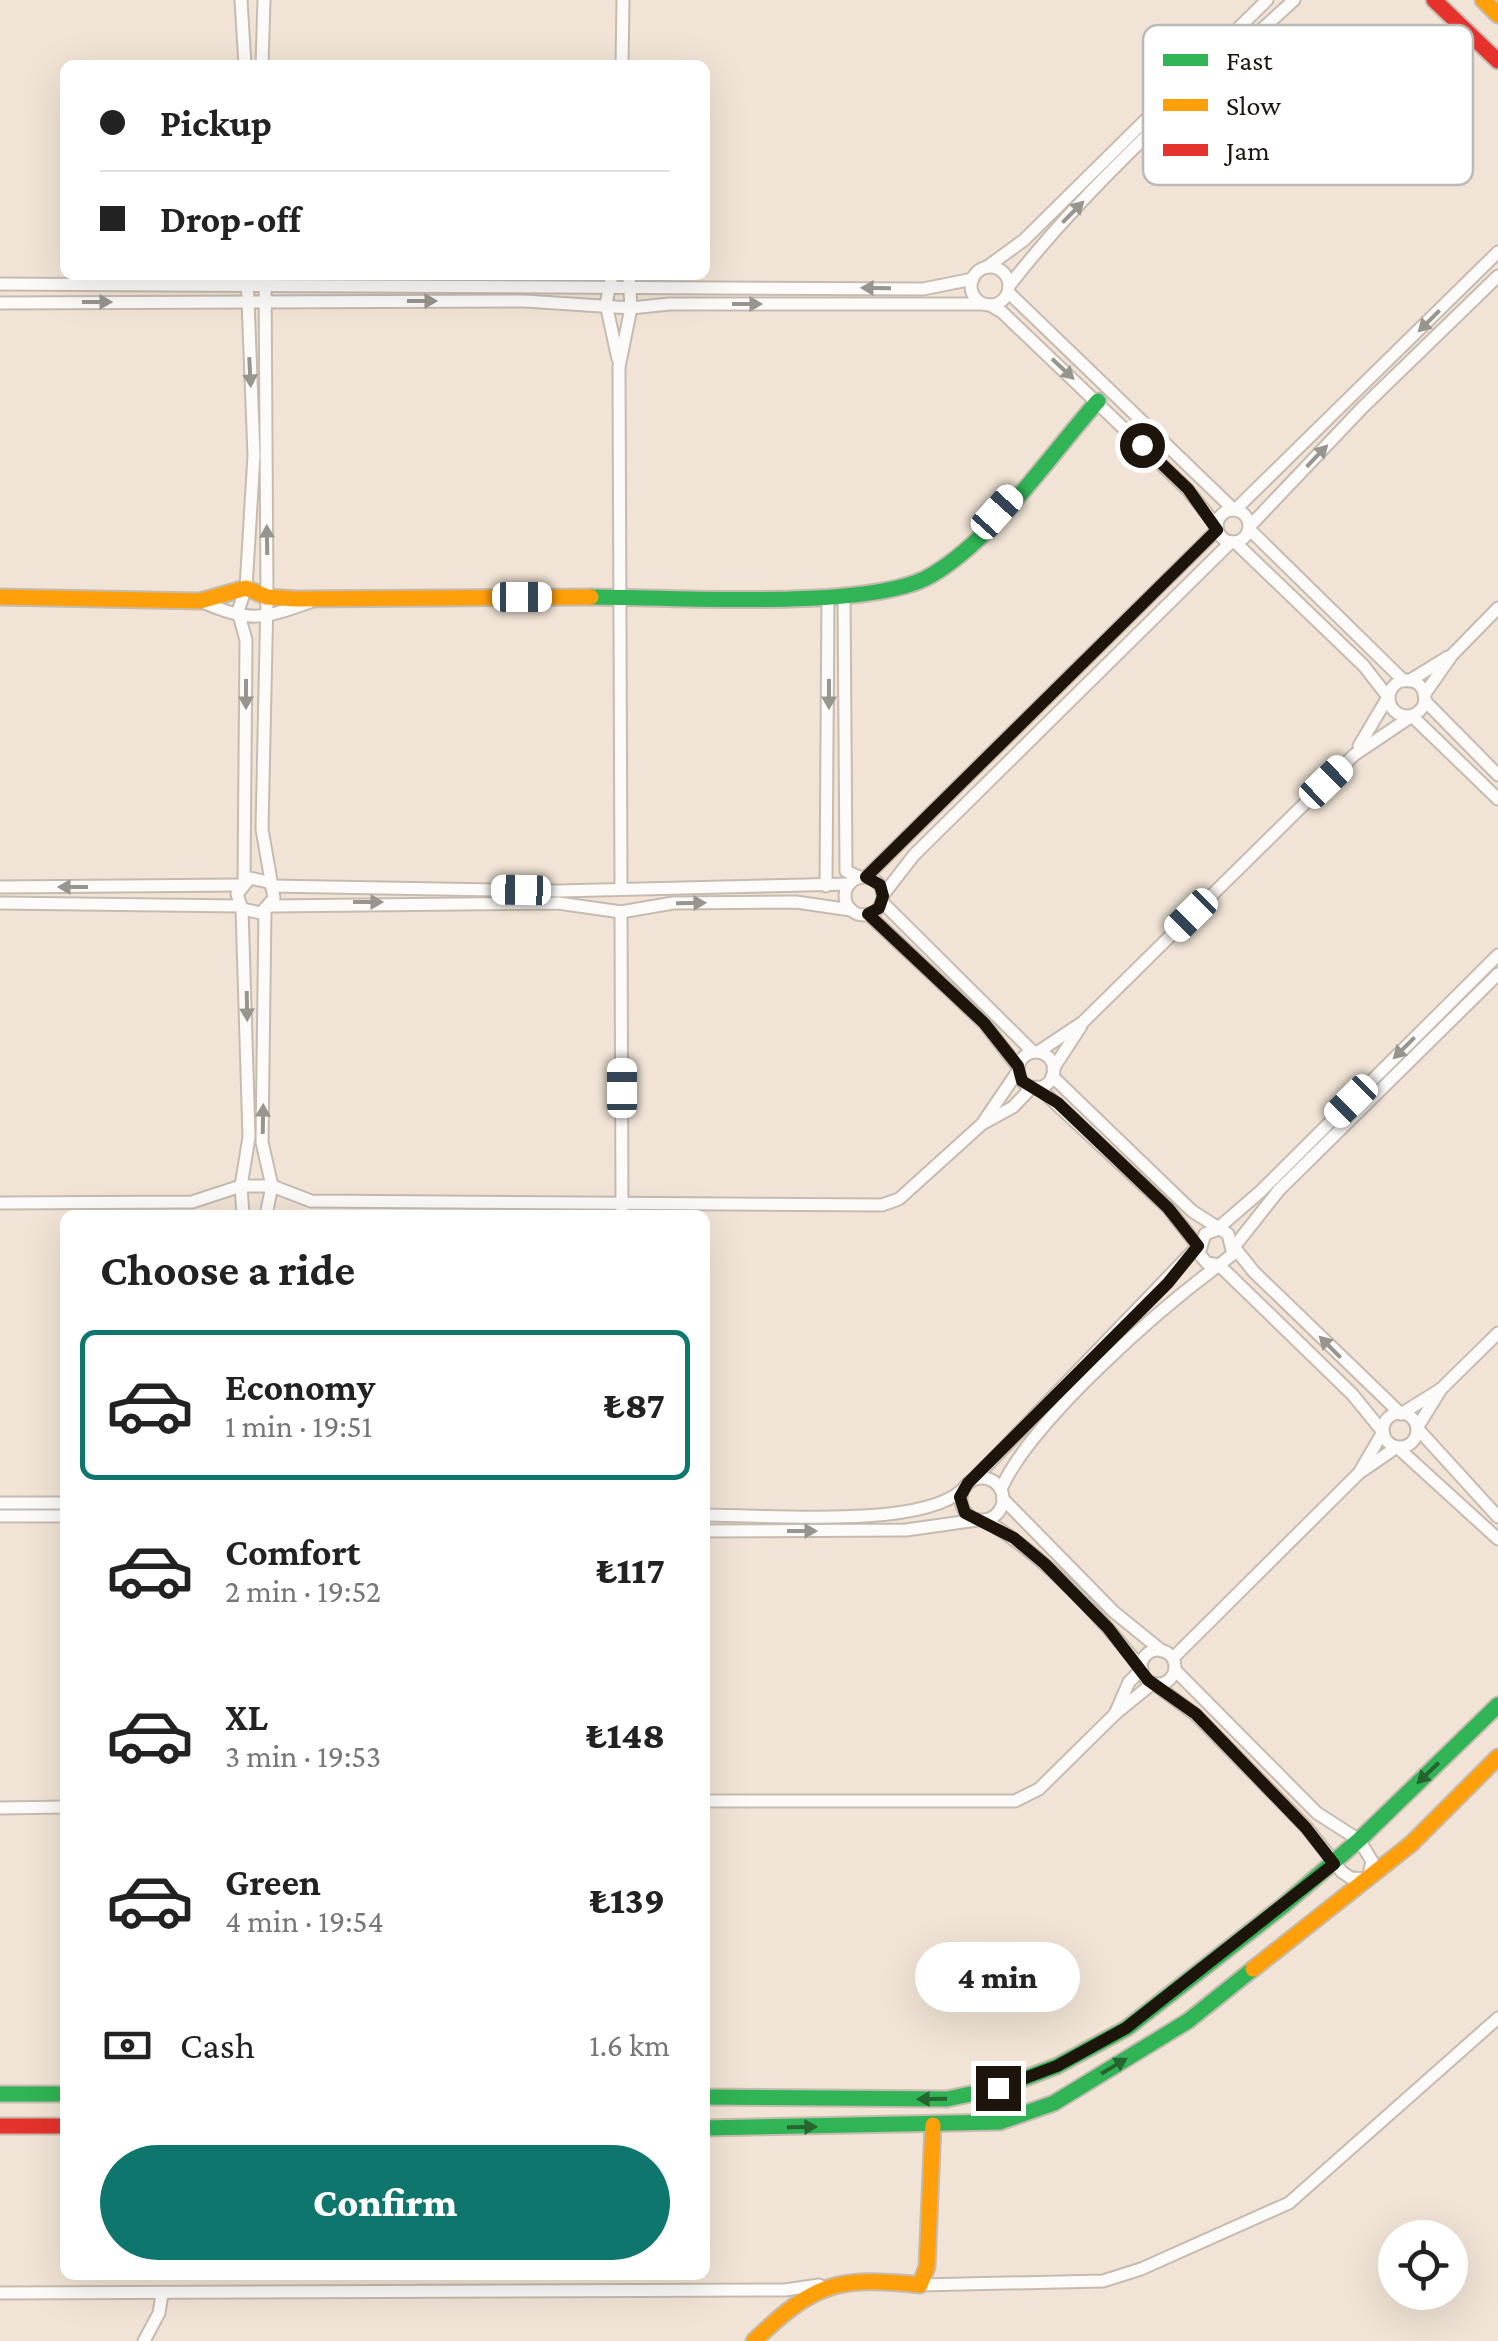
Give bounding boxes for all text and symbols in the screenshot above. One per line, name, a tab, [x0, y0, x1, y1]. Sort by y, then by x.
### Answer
legend	[1143, 25, 1473, 185]
text: Fast	[1226, 45, 1273, 76]
text: Slow	[1226, 90, 1281, 121]
text: Pickup	[160, 102, 272, 144]
text: Jam	[1223, 135, 1270, 166]
text: Drop-off	[160, 198, 301, 240]
one-way arrow	[1061, 201, 1085, 225]
one-way arrow	[860, 280, 892, 296]
one-way arrow	[407, 293, 439, 309]
one-way arrow	[82, 294, 114, 310]
one-way arrow	[731, 296, 763, 312]
one-way arrow	[1417, 309, 1441, 333]
one-way arrow	[242, 357, 258, 389]
one-way arrow	[1051, 357, 1075, 380]
route start	[1120, 423, 1165, 468]
one-way arrow	[1305, 444, 1328, 468]
car	[966, 480, 1028, 544]
one-way arrow	[258, 523, 274, 555]
car	[492, 582, 552, 612]
one-way arrow	[821, 678, 837, 710]
one-way arrow	[238, 679, 254, 711]
car	[1294, 750, 1358, 814]
car	[491, 874, 551, 906]
one-way arrow	[56, 879, 88, 895]
car	[1159, 883, 1223, 947]
one-way arrow	[352, 894, 384, 910]
one-way arrow	[676, 895, 708, 911]
one-way arrow	[240, 990, 256, 1022]
one-way arrow	[1393, 1036, 1417, 1060]
car	[607, 1058, 637, 1118]
car	[1319, 1069, 1383, 1133]
one-way arrow	[255, 1103, 271, 1135]
text: Choose a ride	[100, 1245, 355, 1295]
one-way arrow	[1319, 1336, 1342, 1360]
icon: car	[105, 1360, 195, 1450]
text: Economy	[225, 1366, 375, 1408]
text: ₺87	[604, 1384, 665, 1426]
text: 1 min · 19:51	[225, 1408, 372, 1444]
one-way arrow	[787, 1523, 819, 1539]
icon: car	[105, 1525, 195, 1615]
text: Comfort	[225, 1531, 361, 1573]
text: ₺117	[596, 1549, 665, 1591]
text: 2 min · 19:52	[225, 1573, 381, 1609]
icon: car	[105, 1690, 195, 1780]
text: XL	[225, 1696, 268, 1738]
text: ₺148	[586, 1714, 665, 1756]
text: 3 min · 19:53	[225, 1738, 381, 1774]
one-way arrow	[1417, 1761, 1441, 1784]
icon: car	[105, 1855, 195, 1945]
text: Green	[225, 1861, 321, 1903]
text: ₺139	[590, 1879, 665, 1921]
text: 4 min · 19:54	[225, 1903, 384, 1939]
callout: 4 min	[916, 1943, 1080, 2013]
text: 4 min	[958, 1959, 1037, 1995]
icon: cash	[100, 2018, 155, 2073]
text: Cash	[180, 2024, 255, 2066]
text: 1.6 km	[589, 2027, 670, 2063]
one-way arrow	[1100, 2058, 1128, 2075]
route end	[976, 2066, 1021, 2111]
one-way arrow	[915, 2091, 947, 2107]
one-way arrow	[787, 2119, 819, 2135]
button: Confirm	[100, 2145, 670, 2260]
map controls	[1378, 2220, 1468, 2310]
button: locate	[1378, 2220, 1468, 2310]

